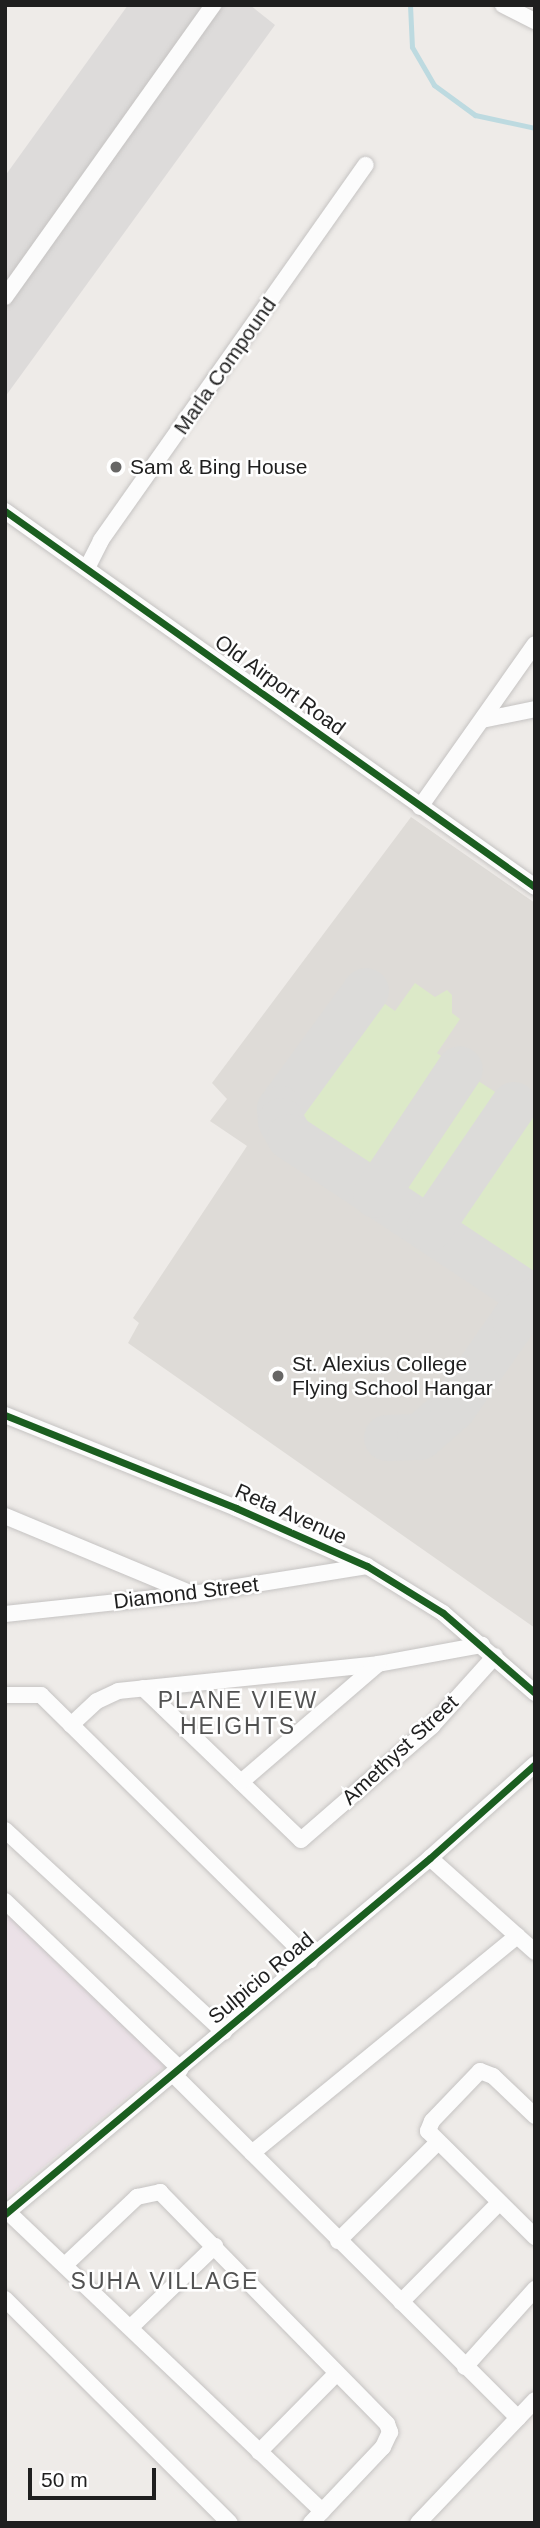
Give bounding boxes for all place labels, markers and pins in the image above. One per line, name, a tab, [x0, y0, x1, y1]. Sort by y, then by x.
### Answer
place label: Sam & Bing House	[130, 454, 307, 480]
marker: Sam & Bing House	[108, 459, 124, 475]
place label: St. Alexius College Flying School Hangar	[292, 1351, 493, 1401]
marker: St. Alexius College Flying School Hangar	[270, 1368, 286, 1384]

